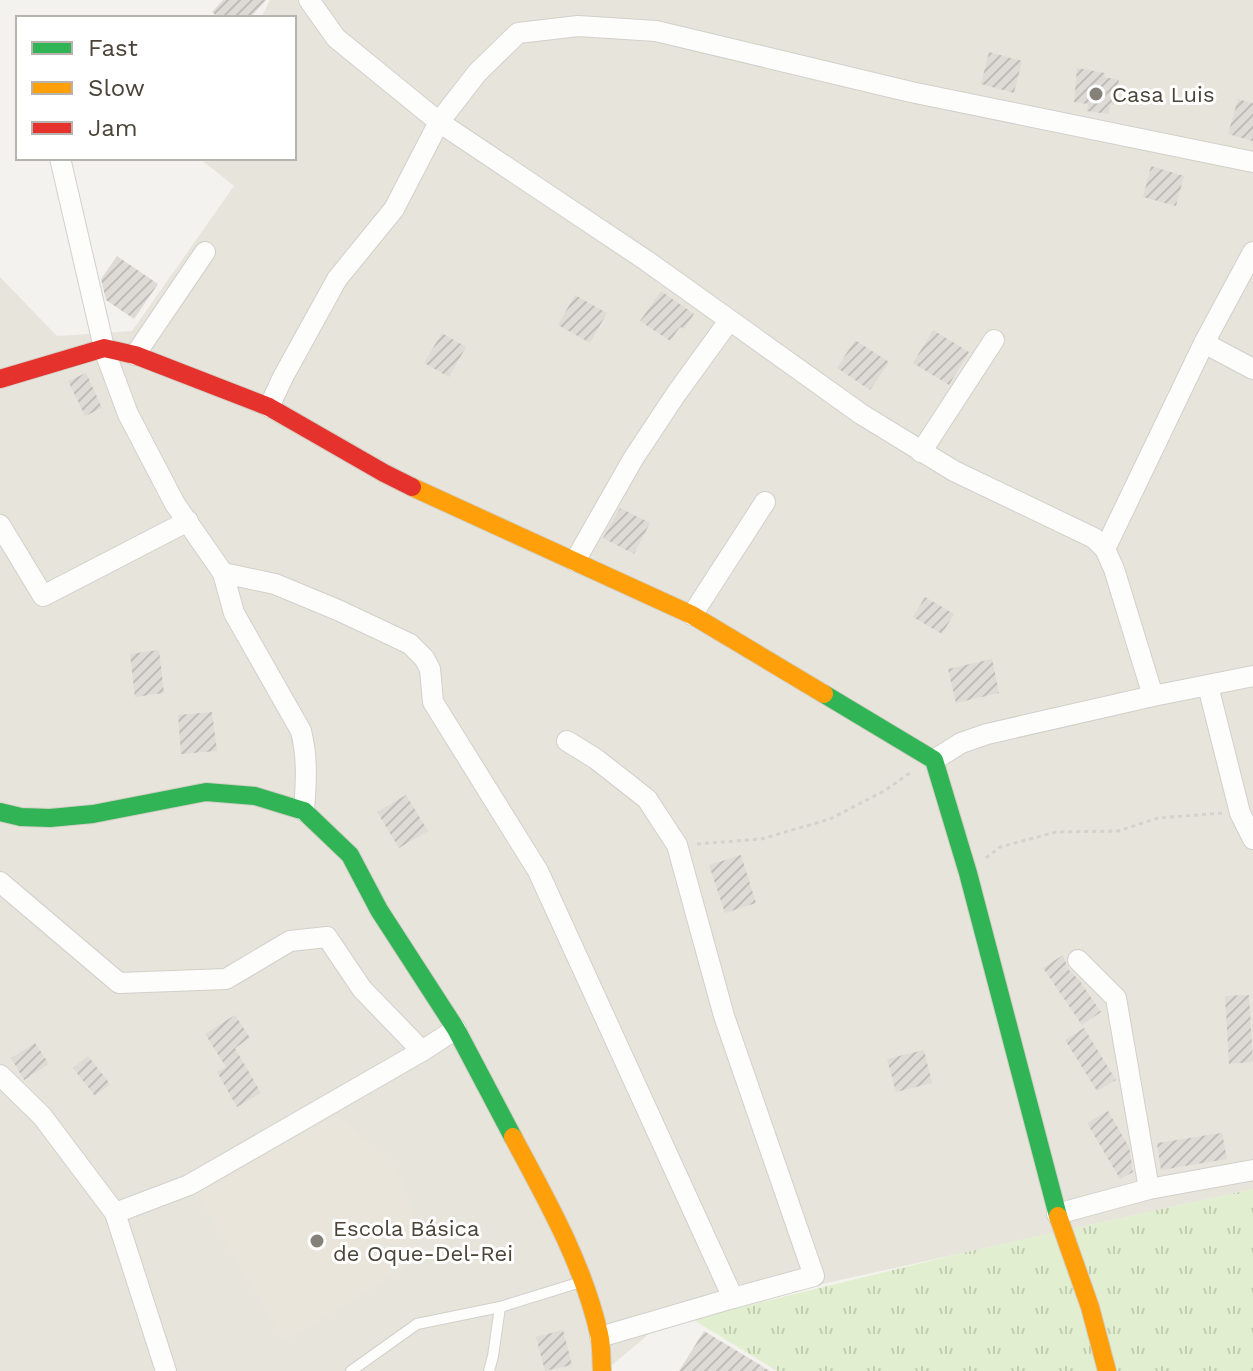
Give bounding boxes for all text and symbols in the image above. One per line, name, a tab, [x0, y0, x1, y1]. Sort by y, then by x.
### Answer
legend	[16, 16, 296, 160]
text: Fast	[88, 34, 138, 62]
text: Slow	[88, 74, 145, 102]
place label: Casa Luis	[1112, 82, 1215, 107]
marker: Casa Luis	[1087, 85, 1105, 103]
text: Jam	[88, 114, 138, 142]
place label: Escola Básica de Oque-Del-Rei	[333, 1216, 513, 1266]
marker: Escola Básica de Oque-Del-Rei	[308, 1232, 326, 1250]

